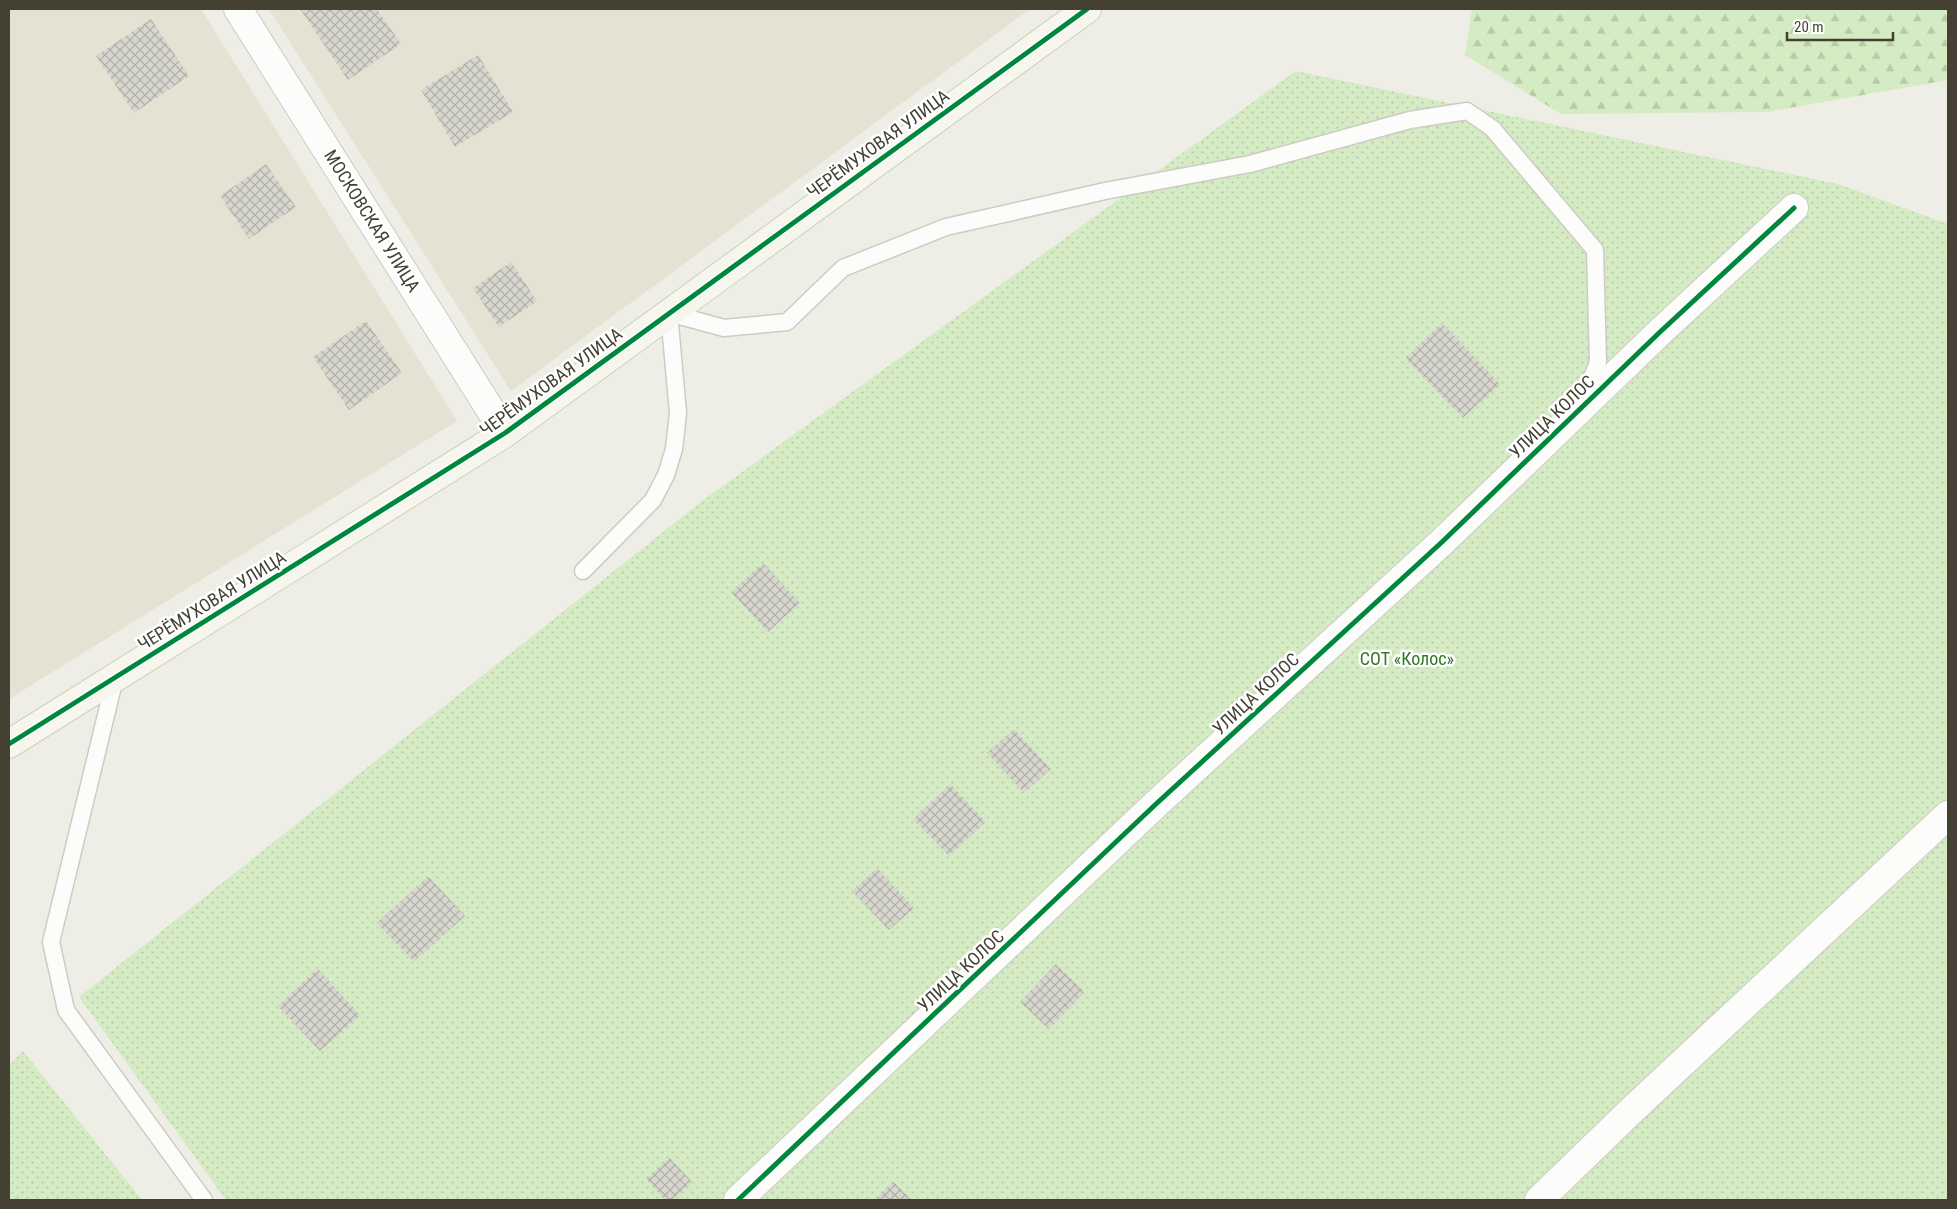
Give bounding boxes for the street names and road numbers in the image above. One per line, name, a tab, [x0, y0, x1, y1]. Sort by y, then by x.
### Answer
street label: ЧЕРЁМУХОВАЯ УЛИЦА	[802, 85, 953, 202]
street label: МОСКОВСКАЯ УЛИЦА	[320, 146, 425, 296]
street label: ЧЕРЁМУХОВАЯ УЛИЦА	[475, 323, 626, 440]
street label: УЛИЦА КОЛОС	[1505, 371, 1599, 462]
street label: ЧЕРЁМУХОВАЯ УЛИЦА	[134, 546, 290, 655]
street label: УЛИЦА КОЛОС	[1208, 648, 1303, 739]
street label: УЛИЦА КОЛОС	[913, 925, 1008, 1016]

